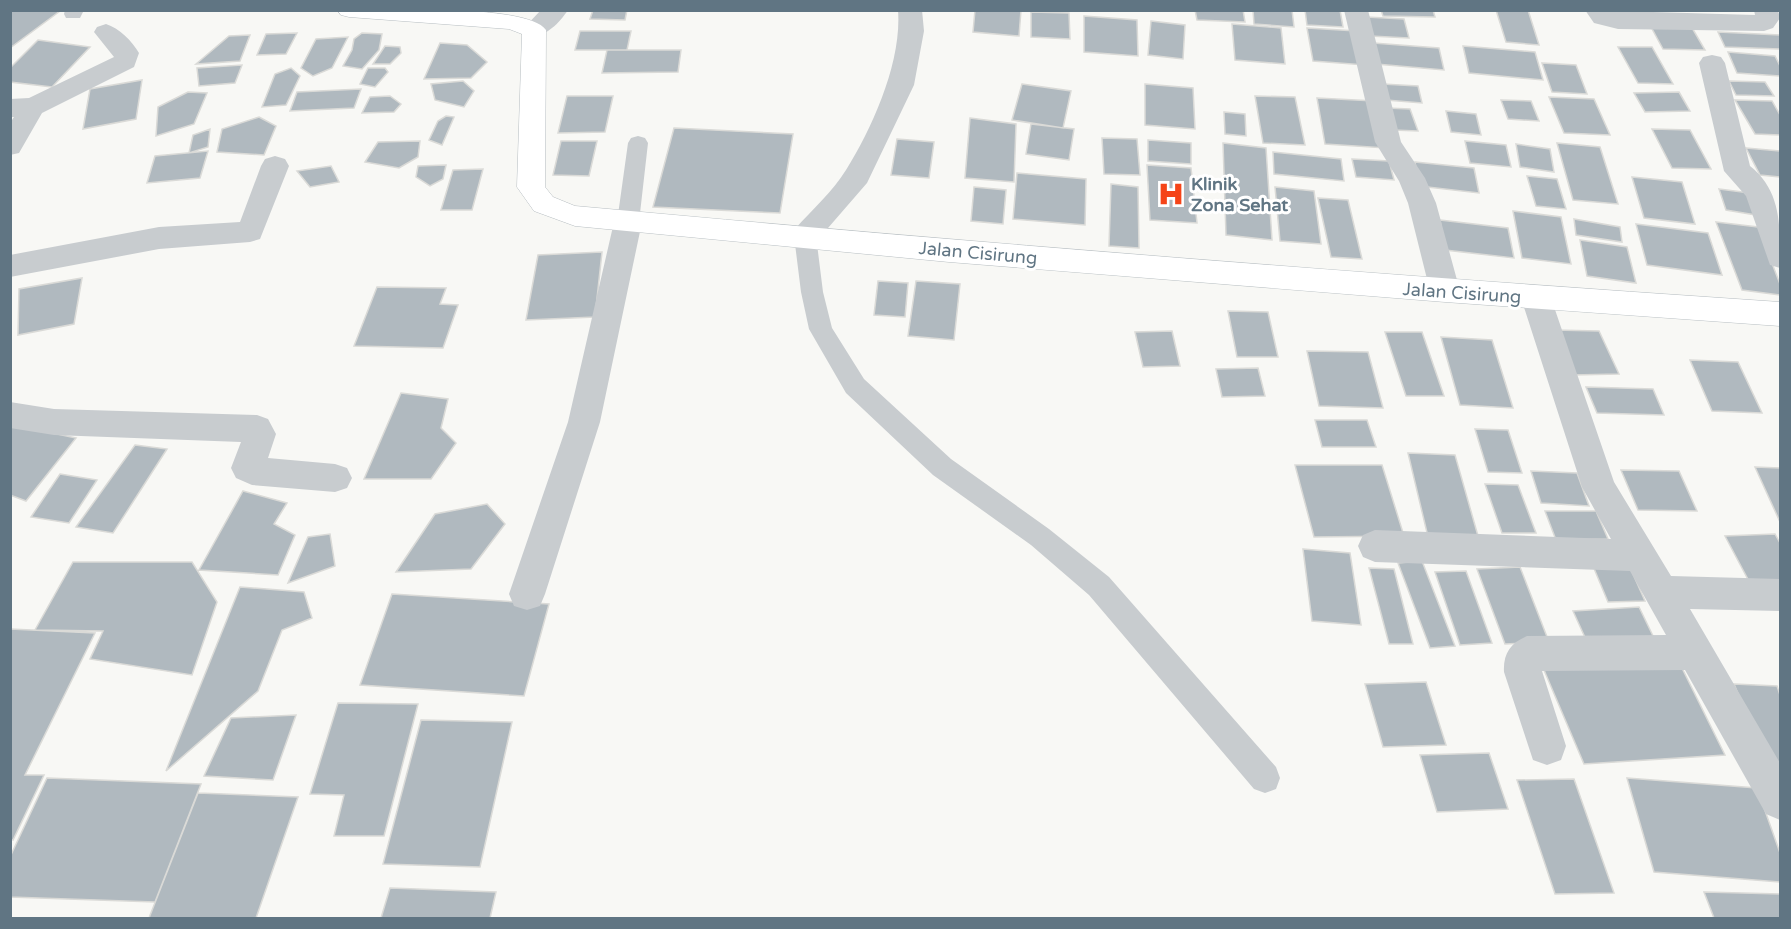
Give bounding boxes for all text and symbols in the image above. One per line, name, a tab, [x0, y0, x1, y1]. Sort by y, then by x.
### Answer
place label: Klinik Zona Sehat	[1191, 173, 1288, 216]
hospital icon: Klinik Zona Sehat	[1156, 179, 1186, 209]
street label: Jalan Cisirung	[918, 237, 1038, 269]
street label: Jalan Cisirung	[1402, 278, 1522, 308]

